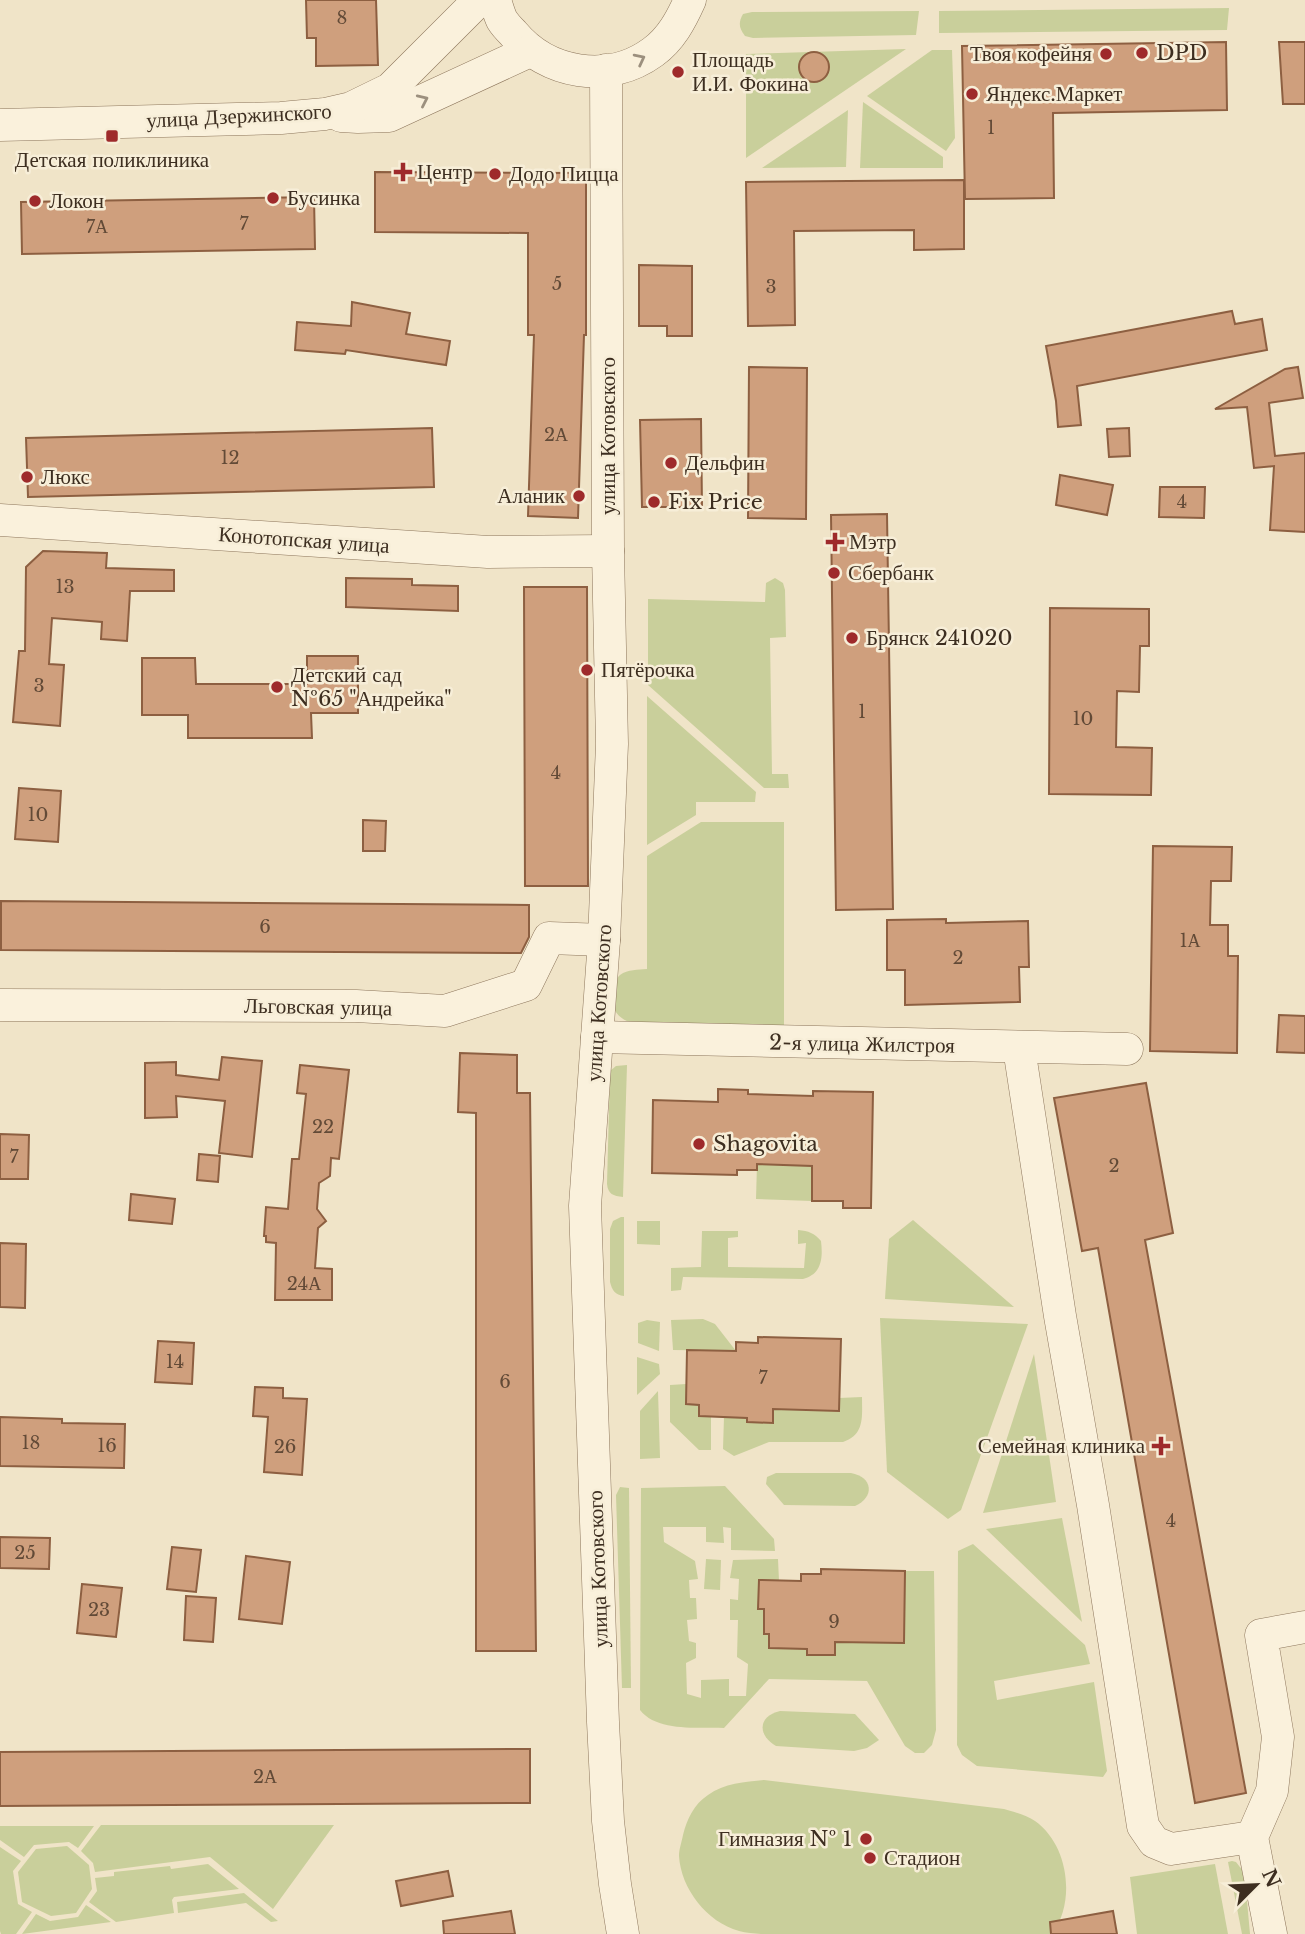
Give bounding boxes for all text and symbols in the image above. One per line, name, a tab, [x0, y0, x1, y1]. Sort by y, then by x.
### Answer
house number: 8	[337, 7, 347, 29]
place label: DPD	[1156, 40, 1207, 66]
place label: Твоя кофейня	[970, 41, 1092, 67]
marker: DPD	[1134, 45, 1150, 61]
marker: Твоя кофейня	[1098, 46, 1114, 62]
place label: Площадь И.И. Фокина	[692, 47, 809, 97]
one-way arrow	[633, 54, 645, 68]
marker: Площадь И.И. Фокина	[670, 64, 686, 80]
place label: Яндекс.Маркет	[986, 81, 1123, 107]
marker: Яндекс.Маркет	[964, 86, 980, 102]
one-way arrow	[416, 94, 428, 108]
street label: улица Дзержинского	[146, 98, 332, 134]
house number: 1	[987, 117, 995, 139]
marker: Детская поликлиника	[104, 128, 120, 144]
place label: Детская поликлиника	[15, 147, 210, 173]
place label: Центр	[417, 159, 473, 185]
place label: Додо Пицца	[509, 161, 619, 187]
marker: Центр	[395, 164, 411, 180]
marker: Додо Пицца	[487, 166, 503, 182]
place label: Бусинка	[287, 185, 361, 211]
place label: Локон	[49, 188, 104, 214]
marker: Бусинка	[265, 190, 281, 206]
marker: Локон	[27, 193, 43, 209]
house number: 7	[239, 213, 249, 235]
house number: 7А	[86, 216, 108, 238]
house number: 5	[552, 273, 562, 295]
house number: 3	[765, 276, 777, 298]
street label: улица Котовского	[595, 357, 621, 515]
house number: 2А	[544, 424, 568, 446]
house number: 12	[220, 447, 240, 469]
place label: Дельфин	[685, 450, 765, 476]
marker: Дельфин	[663, 455, 679, 471]
place label: Люкс	[41, 464, 90, 490]
marker: Люкс	[19, 469, 35, 485]
place label: Аланик	[497, 483, 566, 509]
marker: Аланик	[571, 488, 587, 504]
place label: Fix Price	[668, 489, 763, 515]
house number: 4	[1177, 491, 1187, 513]
marker: Fix Price	[646, 494, 662, 510]
street label: Конотопская улица	[217, 521, 391, 559]
place label: Мэтр	[849, 529, 897, 555]
marker: Мэтр	[827, 534, 843, 550]
place label: Сбербанк	[848, 560, 935, 586]
marker: Сбербанк	[826, 565, 842, 581]
house number: 13	[55, 576, 75, 598]
place label: Брянск 241020	[866, 625, 1013, 651]
marker: Брянск 241020	[844, 630, 860, 646]
place label: Пятёрочка	[601, 657, 695, 683]
place label: Детский сад №65 "Андрейка"	[291, 662, 452, 712]
marker: Пятёрочка	[579, 662, 595, 678]
house number: 3	[33, 675, 45, 697]
marker: Детский сад №65 "Андрейка"	[269, 679, 285, 695]
house number: 1	[858, 701, 866, 723]
house number: 10	[1073, 708, 1093, 730]
house number: 4	[551, 762, 561, 784]
house number: 10	[28, 804, 48, 826]
house number: 6	[259, 916, 271, 938]
street label: улица Котовского	[581, 923, 617, 1083]
house number: 1А	[1179, 930, 1201, 952]
house number: 2	[952, 947, 964, 969]
street label: Льговская улица	[244, 993, 393, 1021]
street label: 2-я улица Жилстроя	[769, 1029, 955, 1059]
house number: 22	[312, 1116, 334, 1138]
place label: Shagovita	[713, 1131, 818, 1157]
marker: Shagovita	[691, 1136, 707, 1152]
house number: 7	[9, 1146, 19, 1168]
house number: 2	[1108, 1155, 1120, 1177]
house number: 24А	[287, 1273, 321, 1295]
house number: 14	[166, 1351, 184, 1373]
house number: 7	[758, 1367, 768, 1389]
house number: 6	[499, 1371, 511, 1393]
house number: 18	[22, 1432, 40, 1454]
place label: Семейная клиника	[978, 1433, 1146, 1459]
house number: 16	[97, 1435, 117, 1457]
house number: 26	[274, 1436, 296, 1458]
marker: Семейная клиника	[1151, 1436, 1171, 1456]
street label: улица Котовского	[582, 1490, 614, 1648]
house number: 4	[1166, 1510, 1176, 1532]
house number: 25	[14, 1542, 36, 1564]
house number: 23	[88, 1599, 110, 1621]
house number: 9	[828, 1611, 840, 1633]
house number: 2А	[253, 1766, 277, 1788]
place label: Гимназия № 1	[718, 1826, 852, 1852]
marker: Гимназия № 1	[858, 1831, 874, 1847]
place label: Стадион	[884, 1845, 960, 1871]
marker: Стадион	[862, 1850, 878, 1866]
north arrow	[1221, 1850, 1291, 1920]
text: N	[1257, 1865, 1285, 1891]

